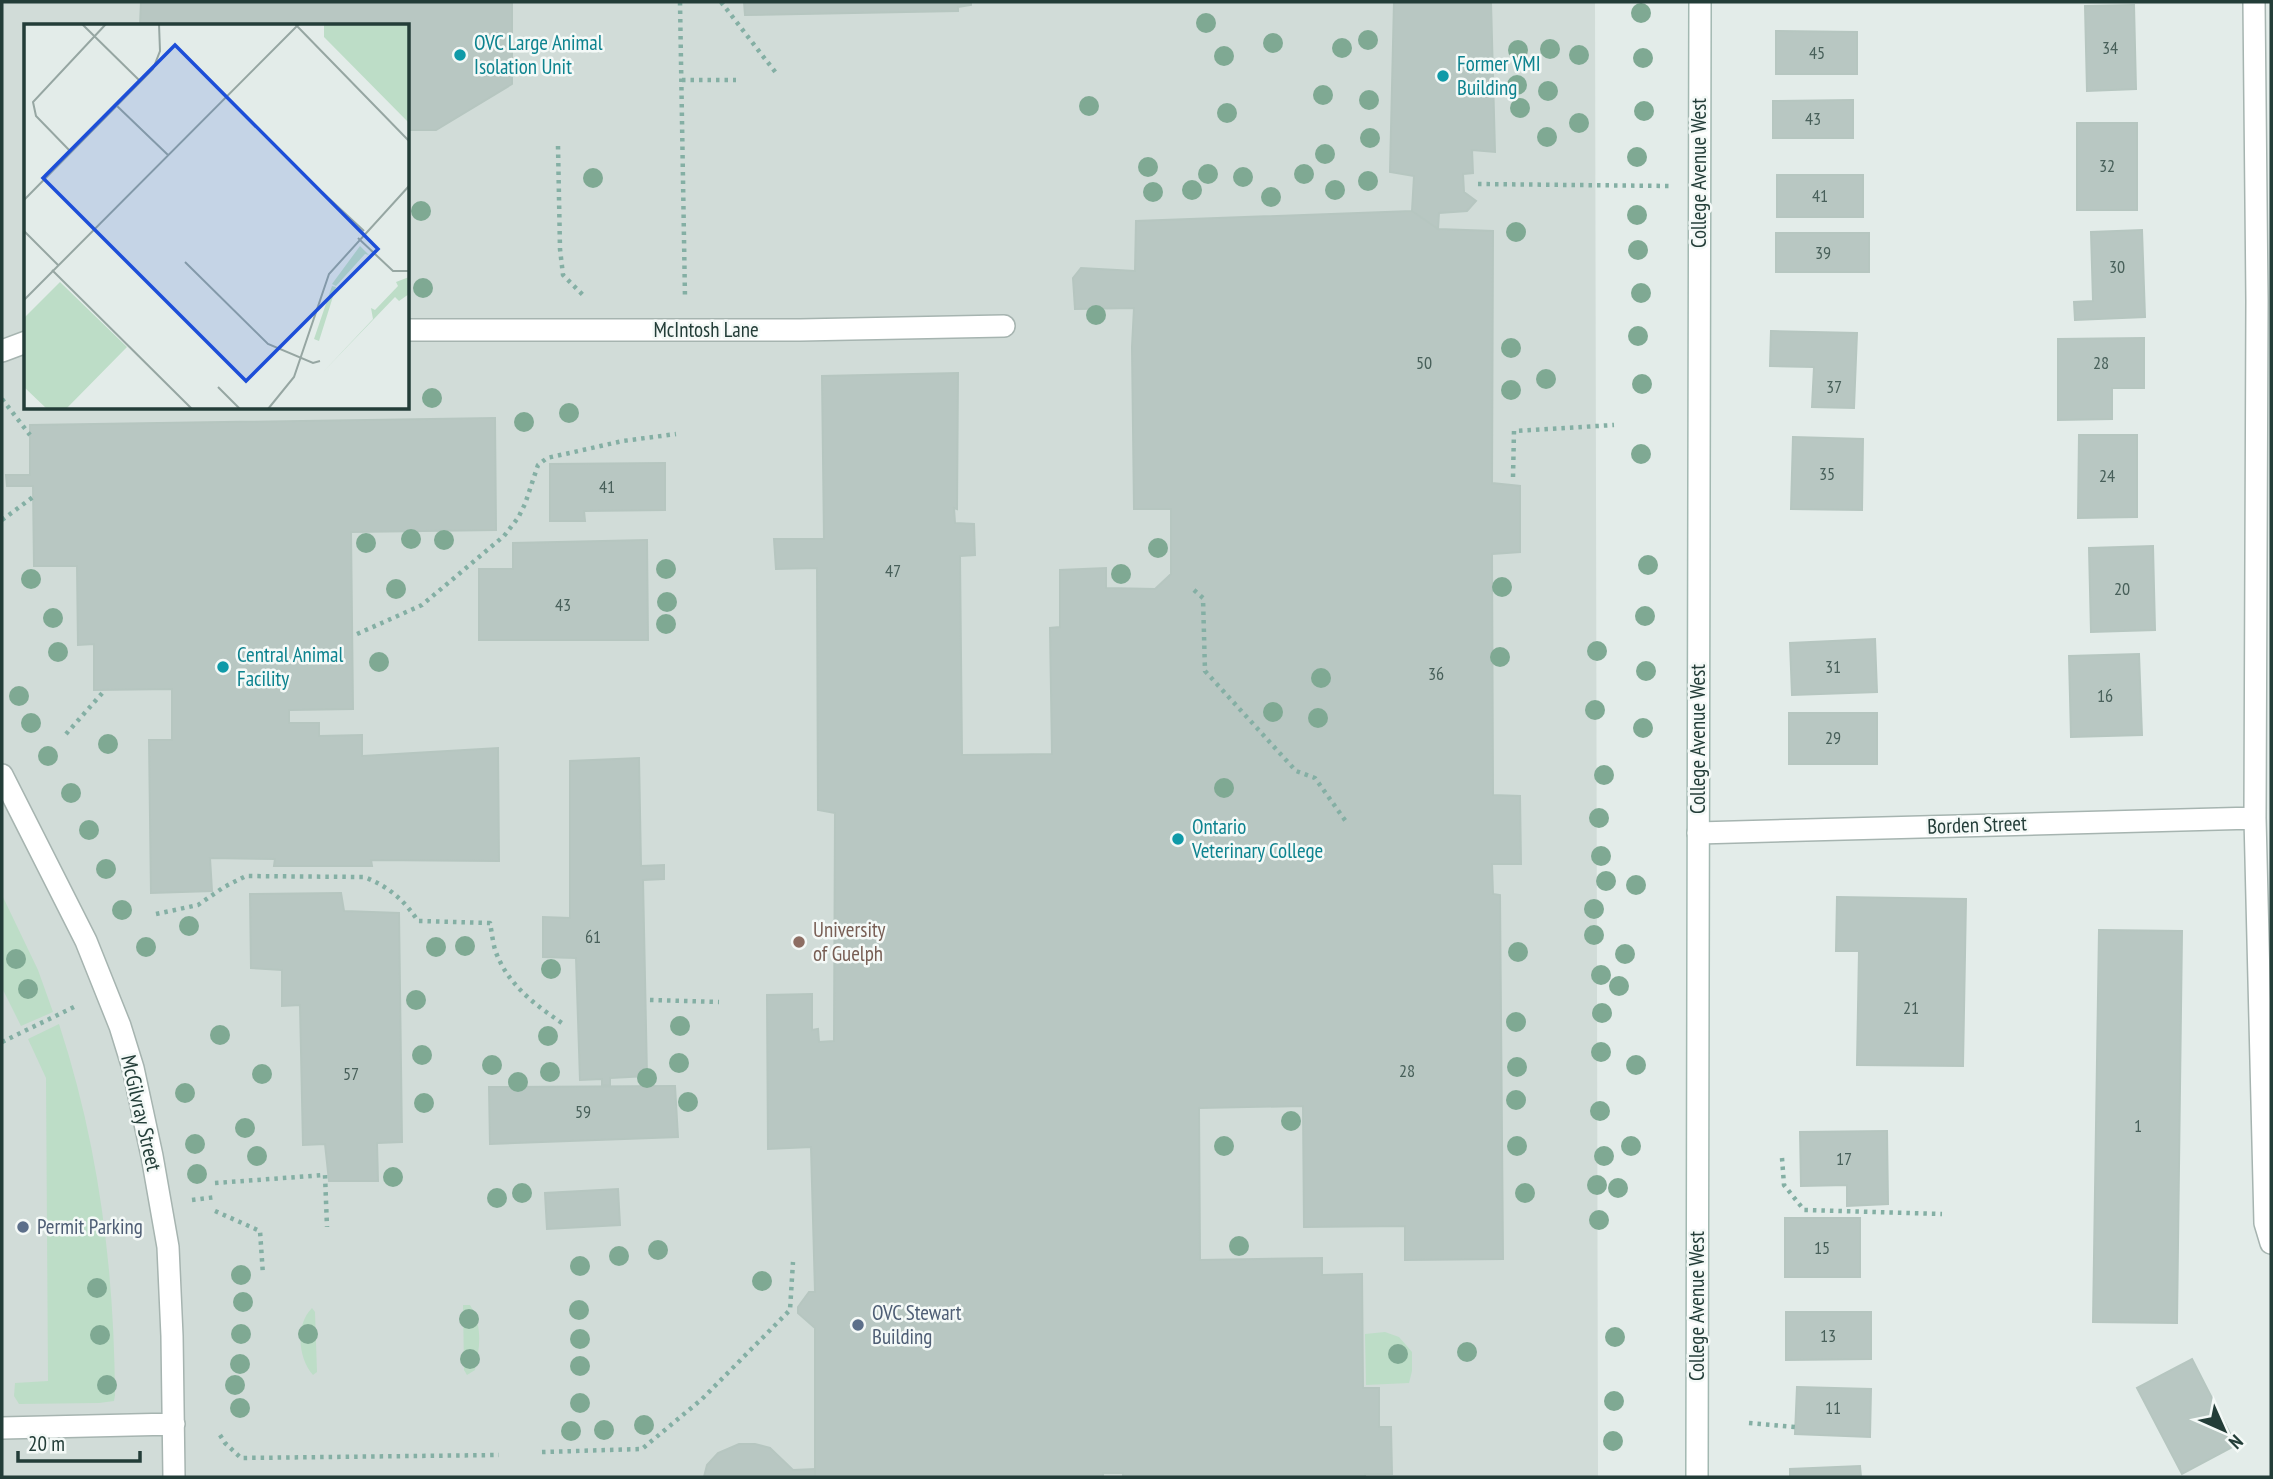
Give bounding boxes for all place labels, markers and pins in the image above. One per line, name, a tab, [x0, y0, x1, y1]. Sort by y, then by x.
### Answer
place label: OVC Large Animal Isolation Unit	[474, 29, 603, 80]
marker: OVC Large Animal Isolation Unit	[452, 47, 468, 63]
place label: Former VMI Building	[1457, 50, 1541, 101]
marker: Former VMI Building	[1435, 68, 1451, 84]
place label: Central Animal Facility	[237, 641, 343, 692]
marker: Central Animal Facility	[215, 659, 231, 675]
place label: Ontario Veterinary College	[1191, 813, 1323, 864]
marker: Ontario Veterinary College	[1170, 831, 1186, 847]
place label: University of Guelph	[813, 916, 886, 967]
marker: University of Guelph	[791, 934, 807, 950]
place label: Permit Parking	[37, 1213, 143, 1240]
marker: Permit Parking	[15, 1219, 31, 1235]
place label: OVC Stewart Building	[872, 1299, 962, 1350]
marker: OVC Stewart Building	[850, 1317, 866, 1333]

